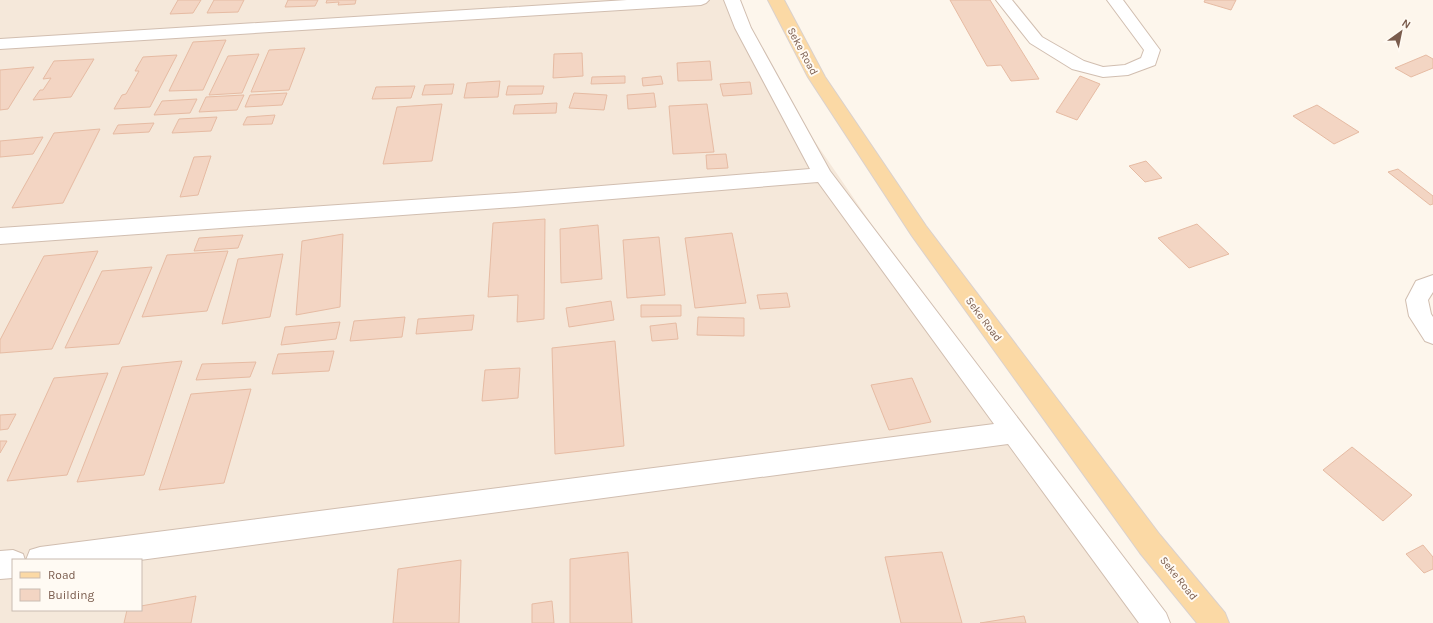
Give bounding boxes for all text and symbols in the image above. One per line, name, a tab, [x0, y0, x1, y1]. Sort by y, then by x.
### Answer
north arrow	[1381, 12, 1421, 52]
text: N	[1399, 16, 1413, 32]
street label: Seke Road	[785, 25, 821, 77]
street label: Seke Road	[963, 295, 1004, 344]
street label: Seke Road	[1157, 554, 1200, 603]
legend	[12, 559, 142, 611]
text: Road	[48, 568, 76, 582]
text: Building	[48, 588, 95, 602]

